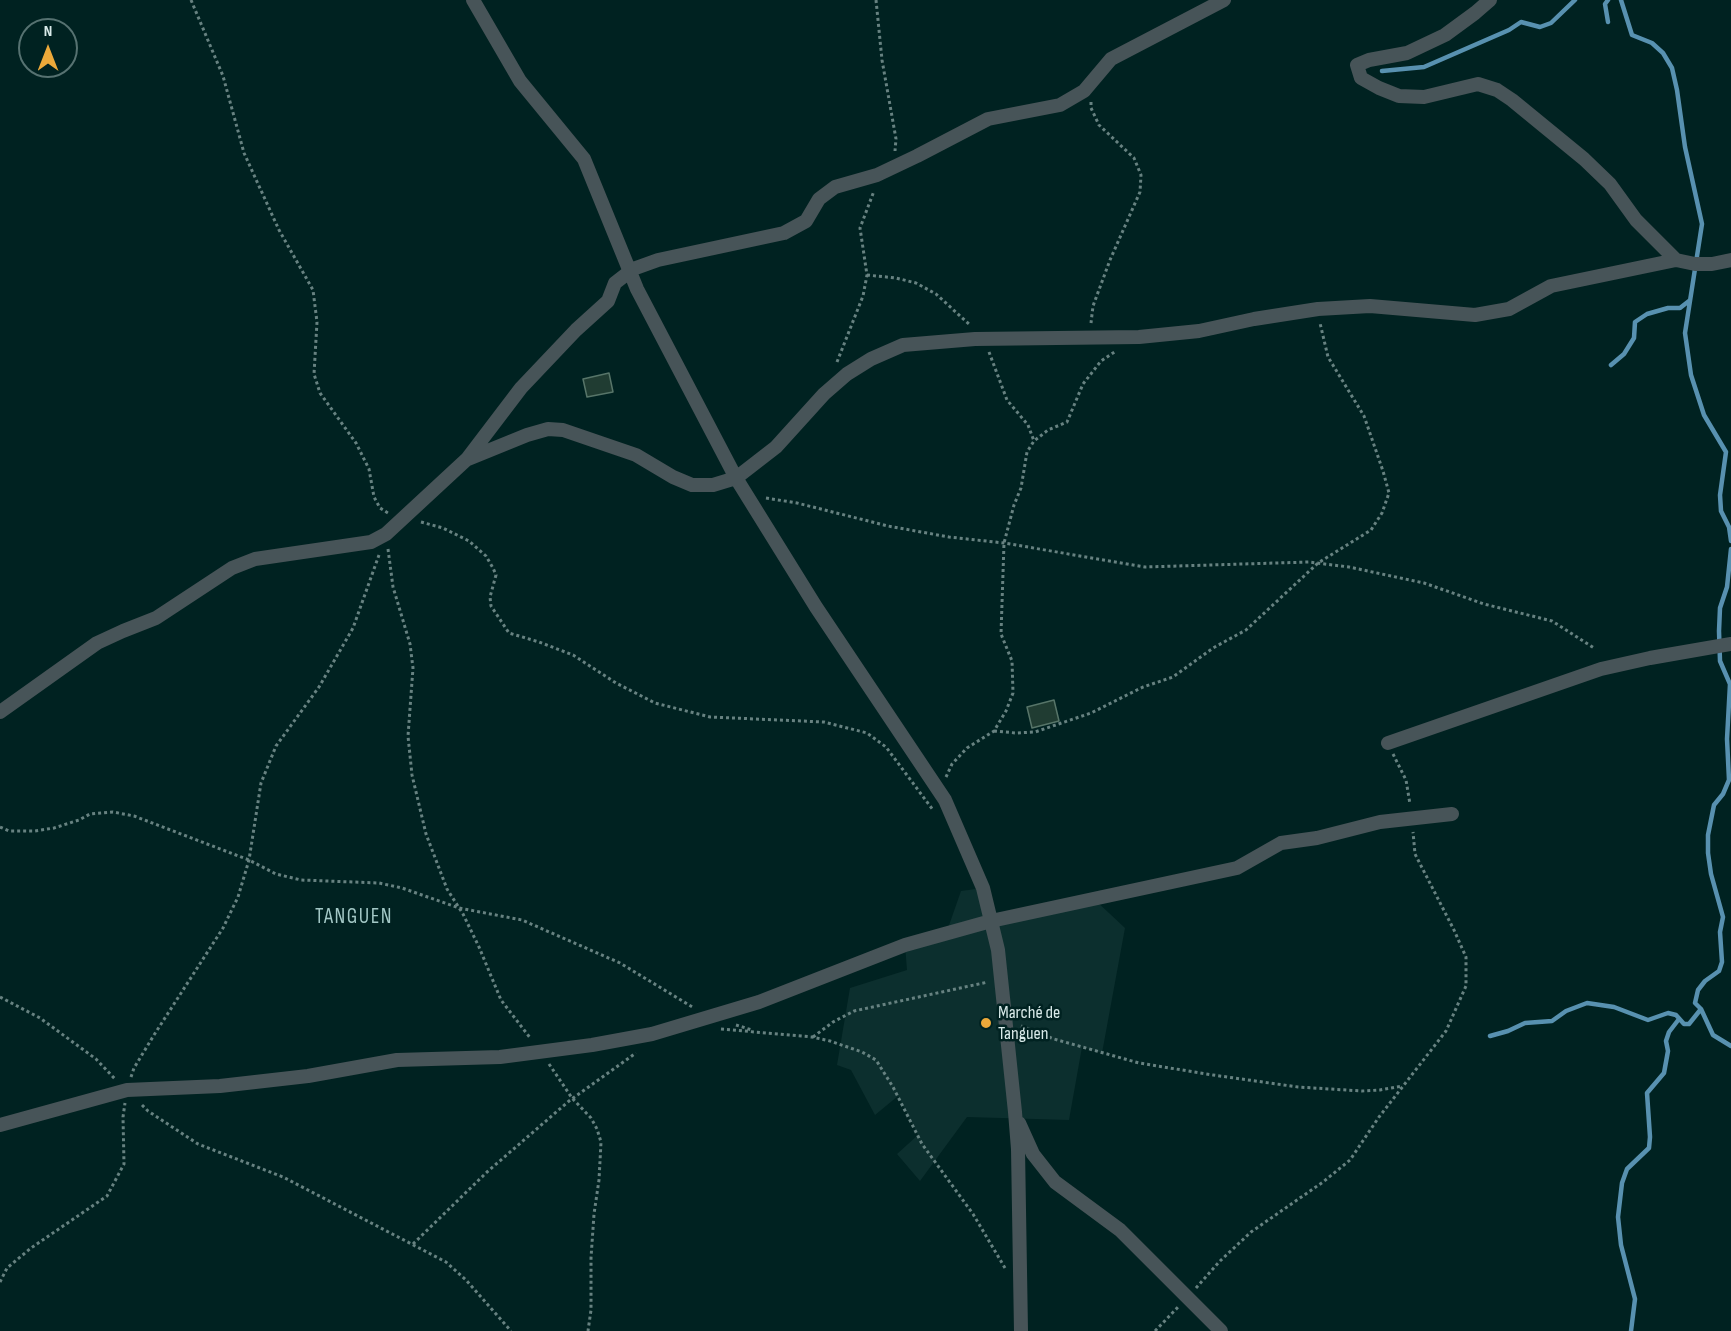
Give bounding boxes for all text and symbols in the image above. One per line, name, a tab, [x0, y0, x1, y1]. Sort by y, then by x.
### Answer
north arrow	[18, 18, 78, 78]
text: N	[44, 22, 52, 41]
district label: TANGUEN	[315, 905, 393, 931]
place label: Marché de Tanguen	[998, 1002, 1060, 1044]
marker: Marché de Tanguen	[979, 1016, 993, 1030]

